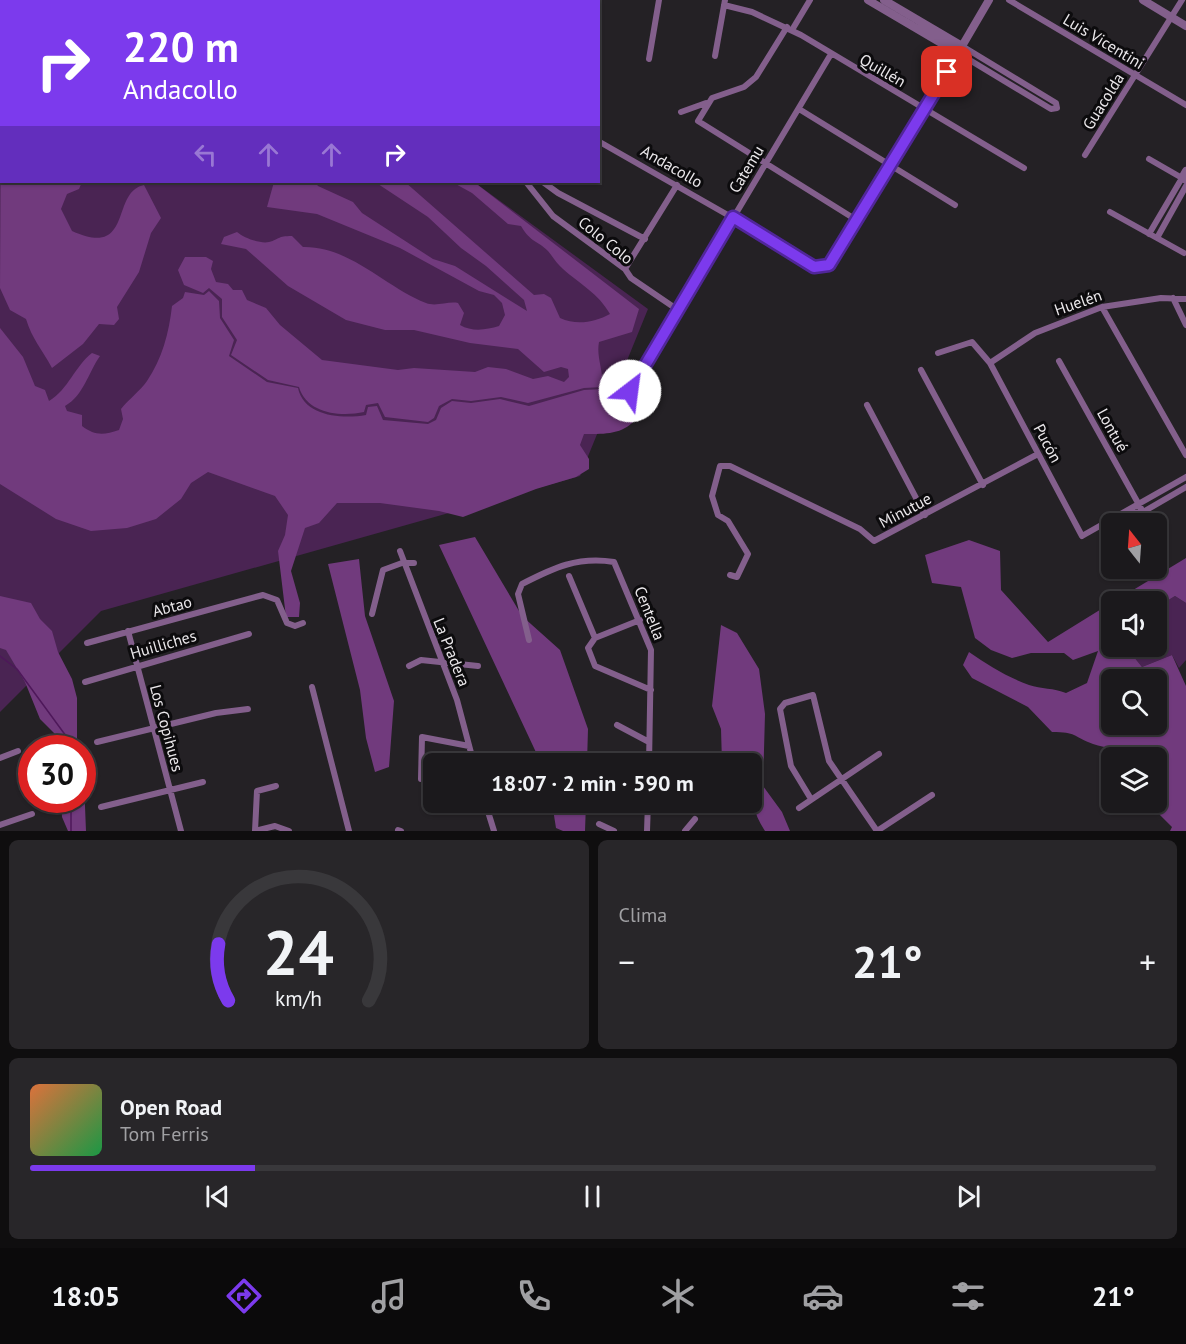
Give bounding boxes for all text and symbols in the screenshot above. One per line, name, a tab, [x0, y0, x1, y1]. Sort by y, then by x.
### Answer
street label: Luis Vicentini	[1060, 9, 1148, 73]
text: 220 m	[123, 19, 239, 74]
icon: right	[24, 24, 102, 102]
pin	[921, 46, 972, 97]
street label: Quillén	[856, 49, 910, 91]
icon: arrive	[930, 55, 963, 88]
street label: Guacolda	[1078, 69, 1128, 133]
text: Andacollo	[123, 72, 238, 106]
icon: left	[189, 138, 222, 171]
icon: ahead	[252, 138, 285, 171]
icon: ahead	[315, 138, 348, 171]
icon: right	[378, 138, 411, 171]
street label: Andacollo	[638, 140, 706, 192]
street label: Catemu	[724, 142, 768, 196]
street label: Colo Colo	[574, 212, 638, 268]
street label: Huelén	[1052, 285, 1104, 319]
position arrow	[598, 359, 662, 423]
street label: Lontué	[1093, 405, 1133, 455]
street label: Pucón	[1030, 420, 1066, 466]
street label: Minutue	[875, 488, 935, 532]
north arrow	[1101, 513, 1167, 579]
map controls	[1101, 513, 1167, 813]
street label: Centella	[630, 583, 670, 643]
street label: Abtao	[150, 591, 194, 621]
button: sound	[1101, 591, 1167, 657]
street label: La Pradera	[429, 615, 475, 689]
street label: Huilliches	[127, 625, 199, 663]
button: search	[1101, 669, 1167, 735]
street label: Los Copihues	[146, 682, 188, 774]
speed limit sign: 30	[18, 735, 96, 813]
button: layers	[1101, 747, 1167, 813]
text: 18:07 · 2 min · 590 m	[491, 769, 694, 797]
text: Clima	[619, 902, 667, 928]
text: 24	[263, 911, 334, 992]
text: 21°	[852, 932, 923, 990]
text: −	[619, 940, 635, 983]
text: +	[1139, 940, 1156, 983]
text: km/h	[275, 985, 322, 1013]
text: Open Road	[120, 1093, 222, 1121]
text: Tom Ferris	[120, 1121, 209, 1147]
icon: previous	[201, 1180, 234, 1213]
icon: pause	[576, 1180, 609, 1213]
icon: next	[952, 1180, 985, 1213]
icon: directions	[223, 1275, 265, 1317]
icon: music	[368, 1275, 410, 1317]
icon: phone	[513, 1275, 555, 1317]
icon: climate	[657, 1275, 699, 1317]
icon: car	[802, 1275, 844, 1317]
icon: filters	[947, 1275, 989, 1317]
text: 18:05	[51, 1279, 120, 1313]
text: 21°	[1092, 1279, 1134, 1313]

